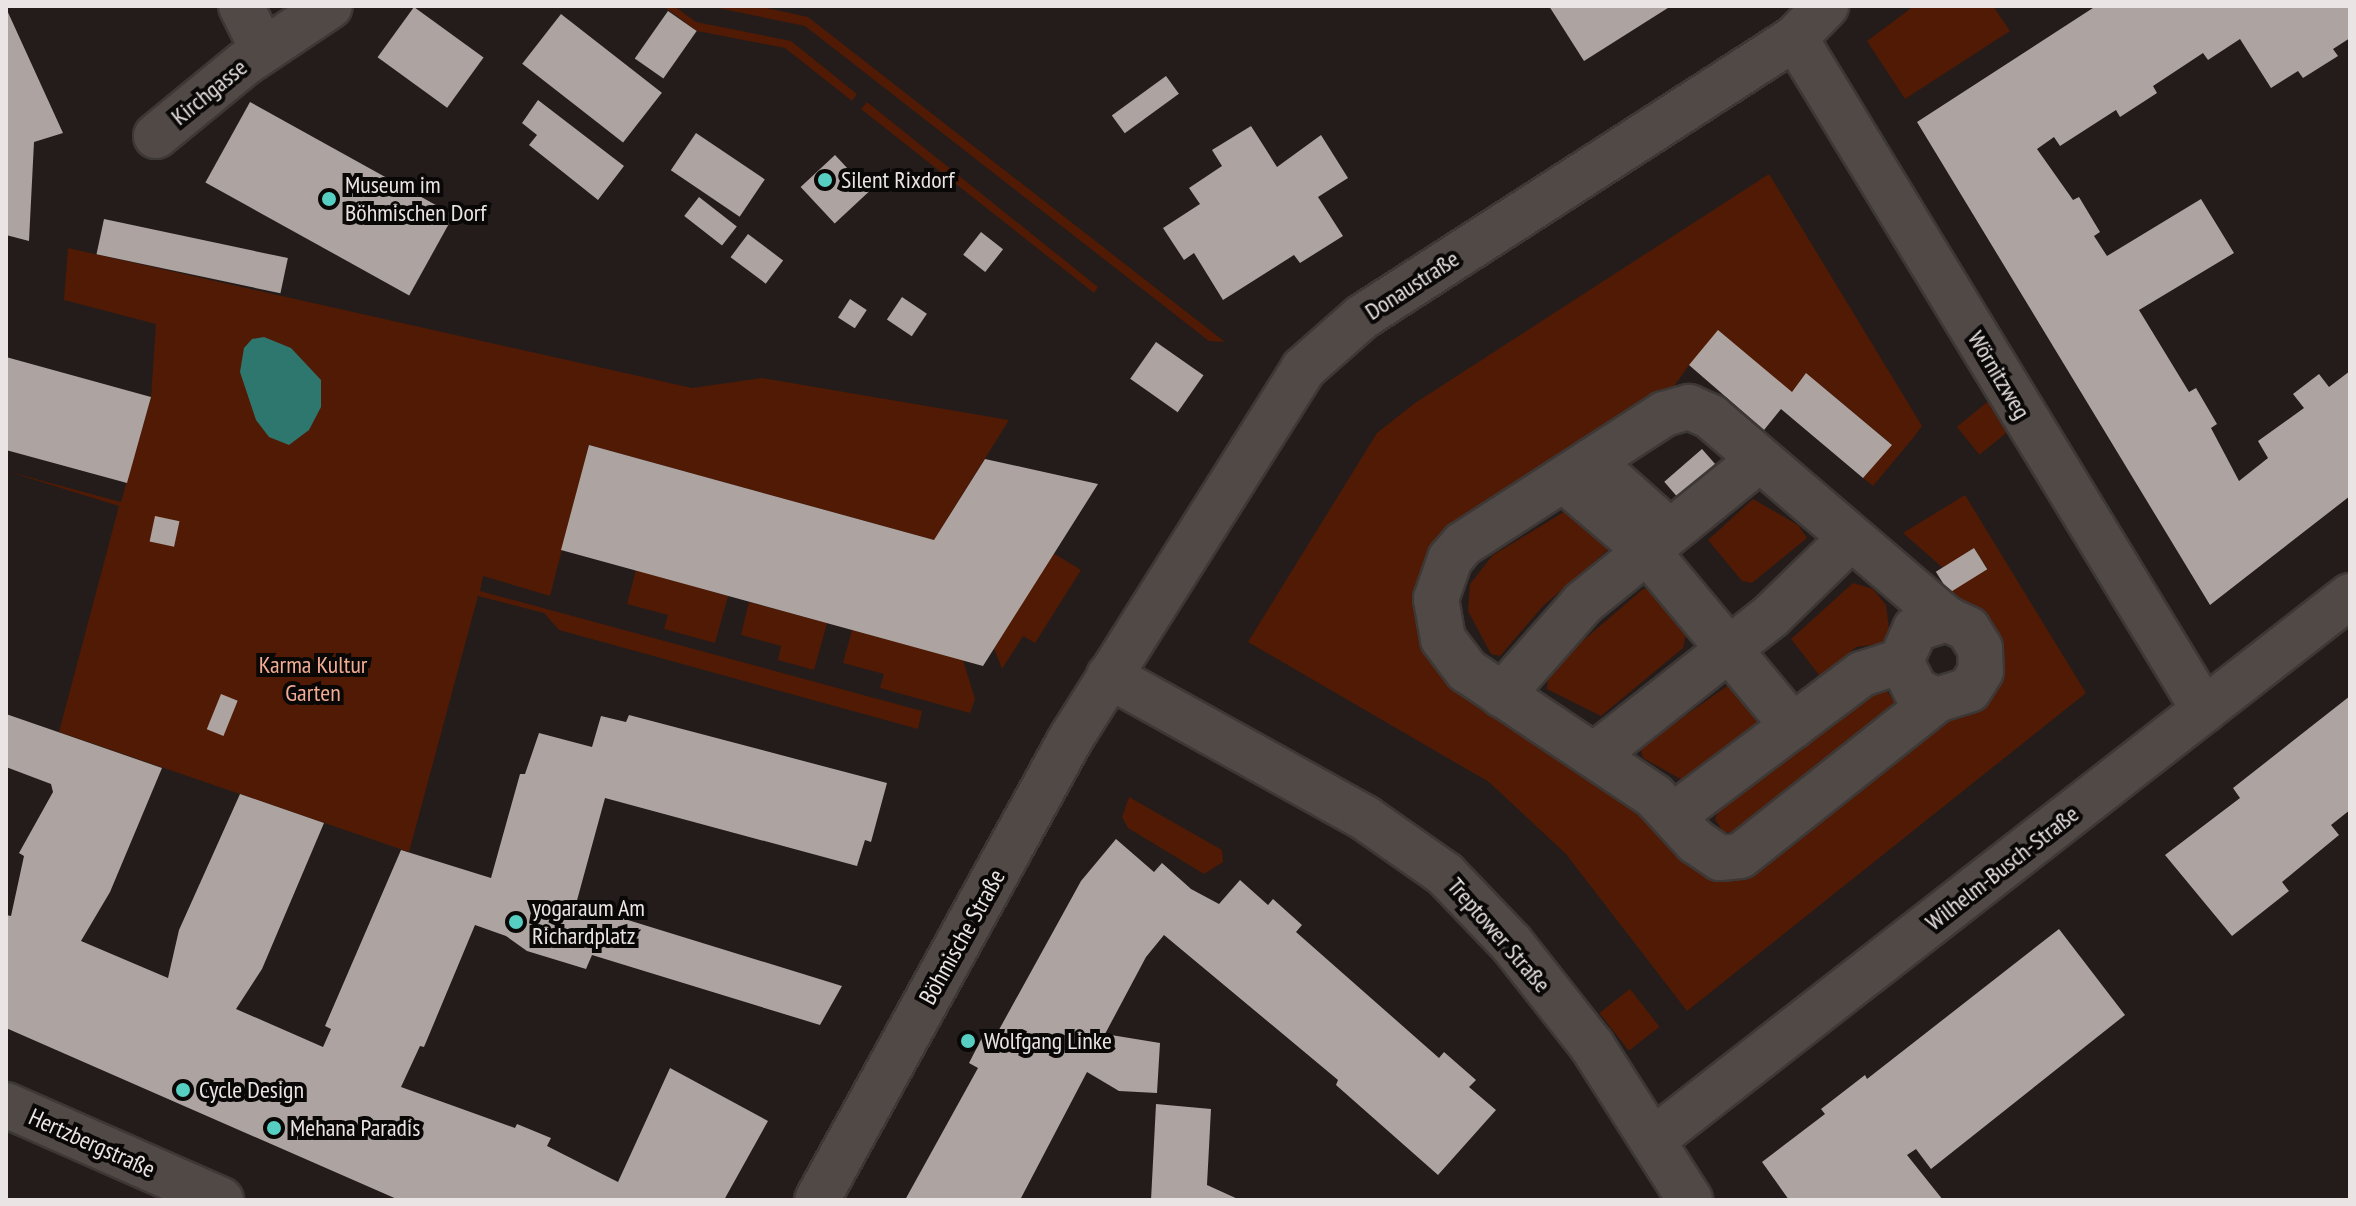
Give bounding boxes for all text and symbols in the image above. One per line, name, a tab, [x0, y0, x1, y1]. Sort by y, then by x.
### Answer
street label: Kirchgasse	[165, 53, 253, 131]
place label: Silent Rixdorf	[841, 166, 954, 194]
place label: Museum im Böhmischen Dorf	[345, 171, 487, 227]
marker: Silent Rixdorf	[816, 171, 834, 189]
marker: Museum im Böhmischen Dorf	[320, 190, 338, 208]
street label: Donaustraße	[1360, 244, 1464, 326]
street label: Wörnitzweg	[1962, 326, 2036, 424]
park label: Karma Kultur Garten	[259, 651, 367, 707]
street label: Wilhelm-Busch-Straße	[1920, 799, 2084, 937]
street label: Böhmische Straße	[913, 864, 1011, 1010]
street label: Treptower Straße	[1441, 872, 1557, 998]
place label: yogaraum Am Richardplatz	[532, 894, 646, 950]
marker: yogaraum Am Richardplatz	[507, 913, 525, 931]
place label: Wolfgang Linke	[984, 1027, 1112, 1055]
marker: Wolfgang Linke	[959, 1032, 977, 1050]
place label: Cycle Design	[199, 1076, 304, 1104]
marker: Cycle Design	[174, 1081, 192, 1099]
street label: Hertzbergstraße	[25, 1102, 159, 1184]
place label: Mehana Paradis	[290, 1114, 420, 1142]
marker: Mehana Paradis	[265, 1119, 283, 1137]

